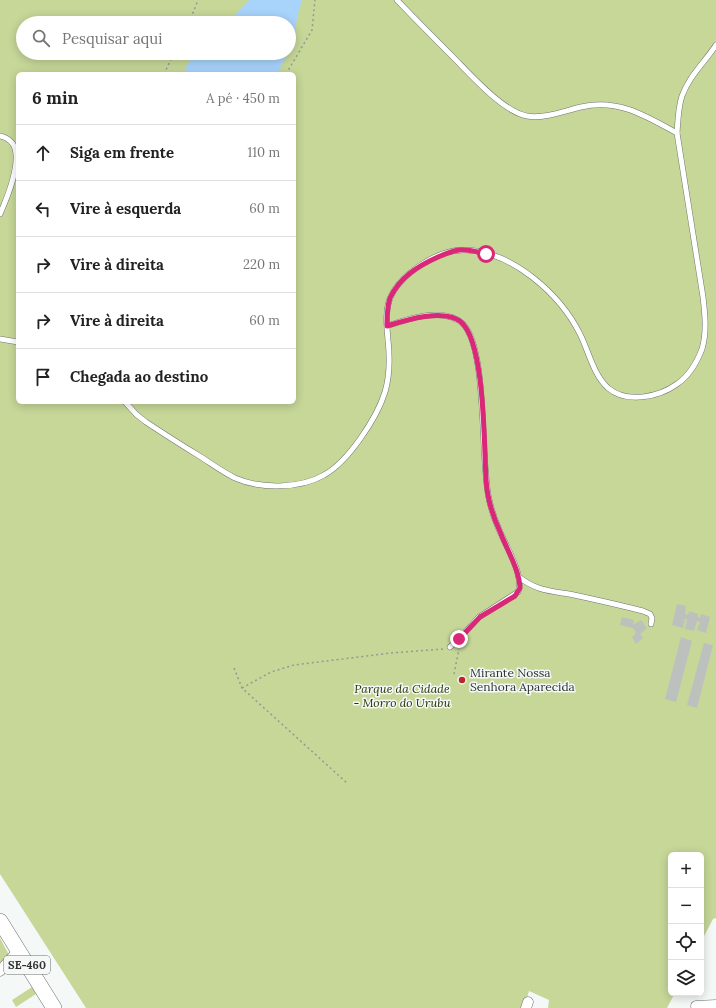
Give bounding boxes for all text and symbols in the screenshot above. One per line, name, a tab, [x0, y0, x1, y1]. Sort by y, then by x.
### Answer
search box	[16, 16, 296, 60]
icon: search	[30, 27, 52, 49]
text: Pesquisar aqui	[62, 29, 162, 48]
text: 6 min	[32, 87, 78, 109]
text: A pé · 450 m	[206, 90, 280, 107]
icon: ahead	[32, 142, 54, 164]
text: Siga em frente	[70, 143, 174, 162]
text: 110 m	[247, 144, 280, 161]
icon: left	[32, 198, 54, 220]
text: Vire à esquerda	[70, 199, 181, 218]
text: 60 m	[249, 200, 280, 217]
route start	[477, 245, 495, 263]
icon: right	[32, 254, 54, 276]
text: Vire à direita	[70, 255, 164, 274]
text: 220 m	[243, 256, 280, 273]
icon: right	[32, 310, 54, 332]
text: Vire à direita	[70, 311, 164, 330]
text: 60 m	[249, 312, 280, 329]
icon: arrive	[32, 366, 54, 388]
text: Chegada ao destino	[70, 367, 208, 386]
route end	[450, 630, 468, 648]
place label: Mirante Nossa Senhora Aparecida	[470, 665, 575, 694]
marker: Mirante Nossa Senhora Aparecida	[457, 675, 467, 685]
park label: Parque da Cidade - Morro do Urubu	[353, 681, 451, 710]
map controls	[668, 852, 704, 996]
button: +	[668, 852, 704, 888]
button: −	[668, 888, 704, 924]
button: locate	[668, 924, 704, 960]
road number: SE-460	[4, 956, 50, 974]
button: layers	[668, 960, 704, 996]

